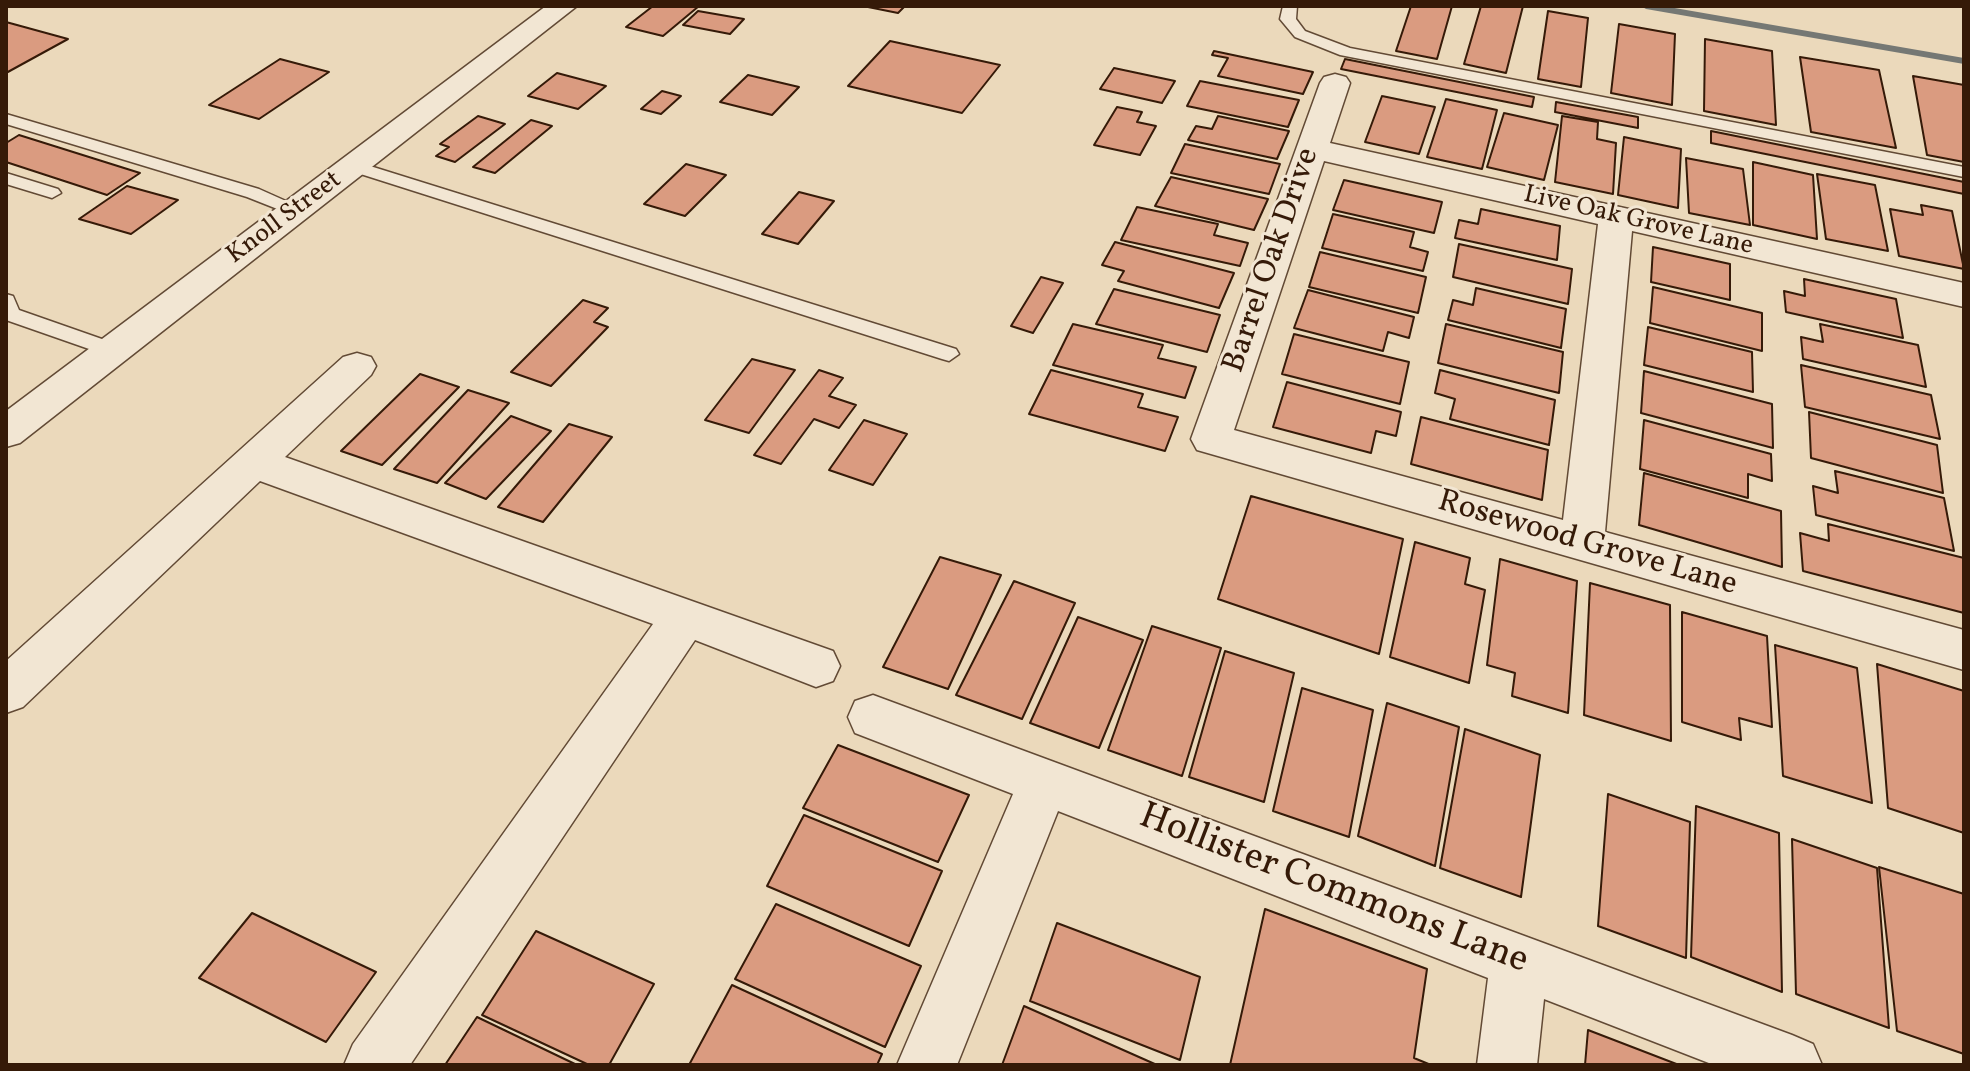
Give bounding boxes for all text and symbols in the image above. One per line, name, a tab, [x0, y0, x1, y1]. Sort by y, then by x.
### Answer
street label: Barrel Oak Drive	[1217, 144, 1329, 378]
street label: Knoll Street	[221, 166, 349, 272]
street label: Live Oak Grove Lane	[1520, 180, 1756, 264]
street label: Rosewood Grove Lane	[1433, 484, 1741, 606]
street label: Hollister Commons Lane	[1132, 796, 1534, 986]

